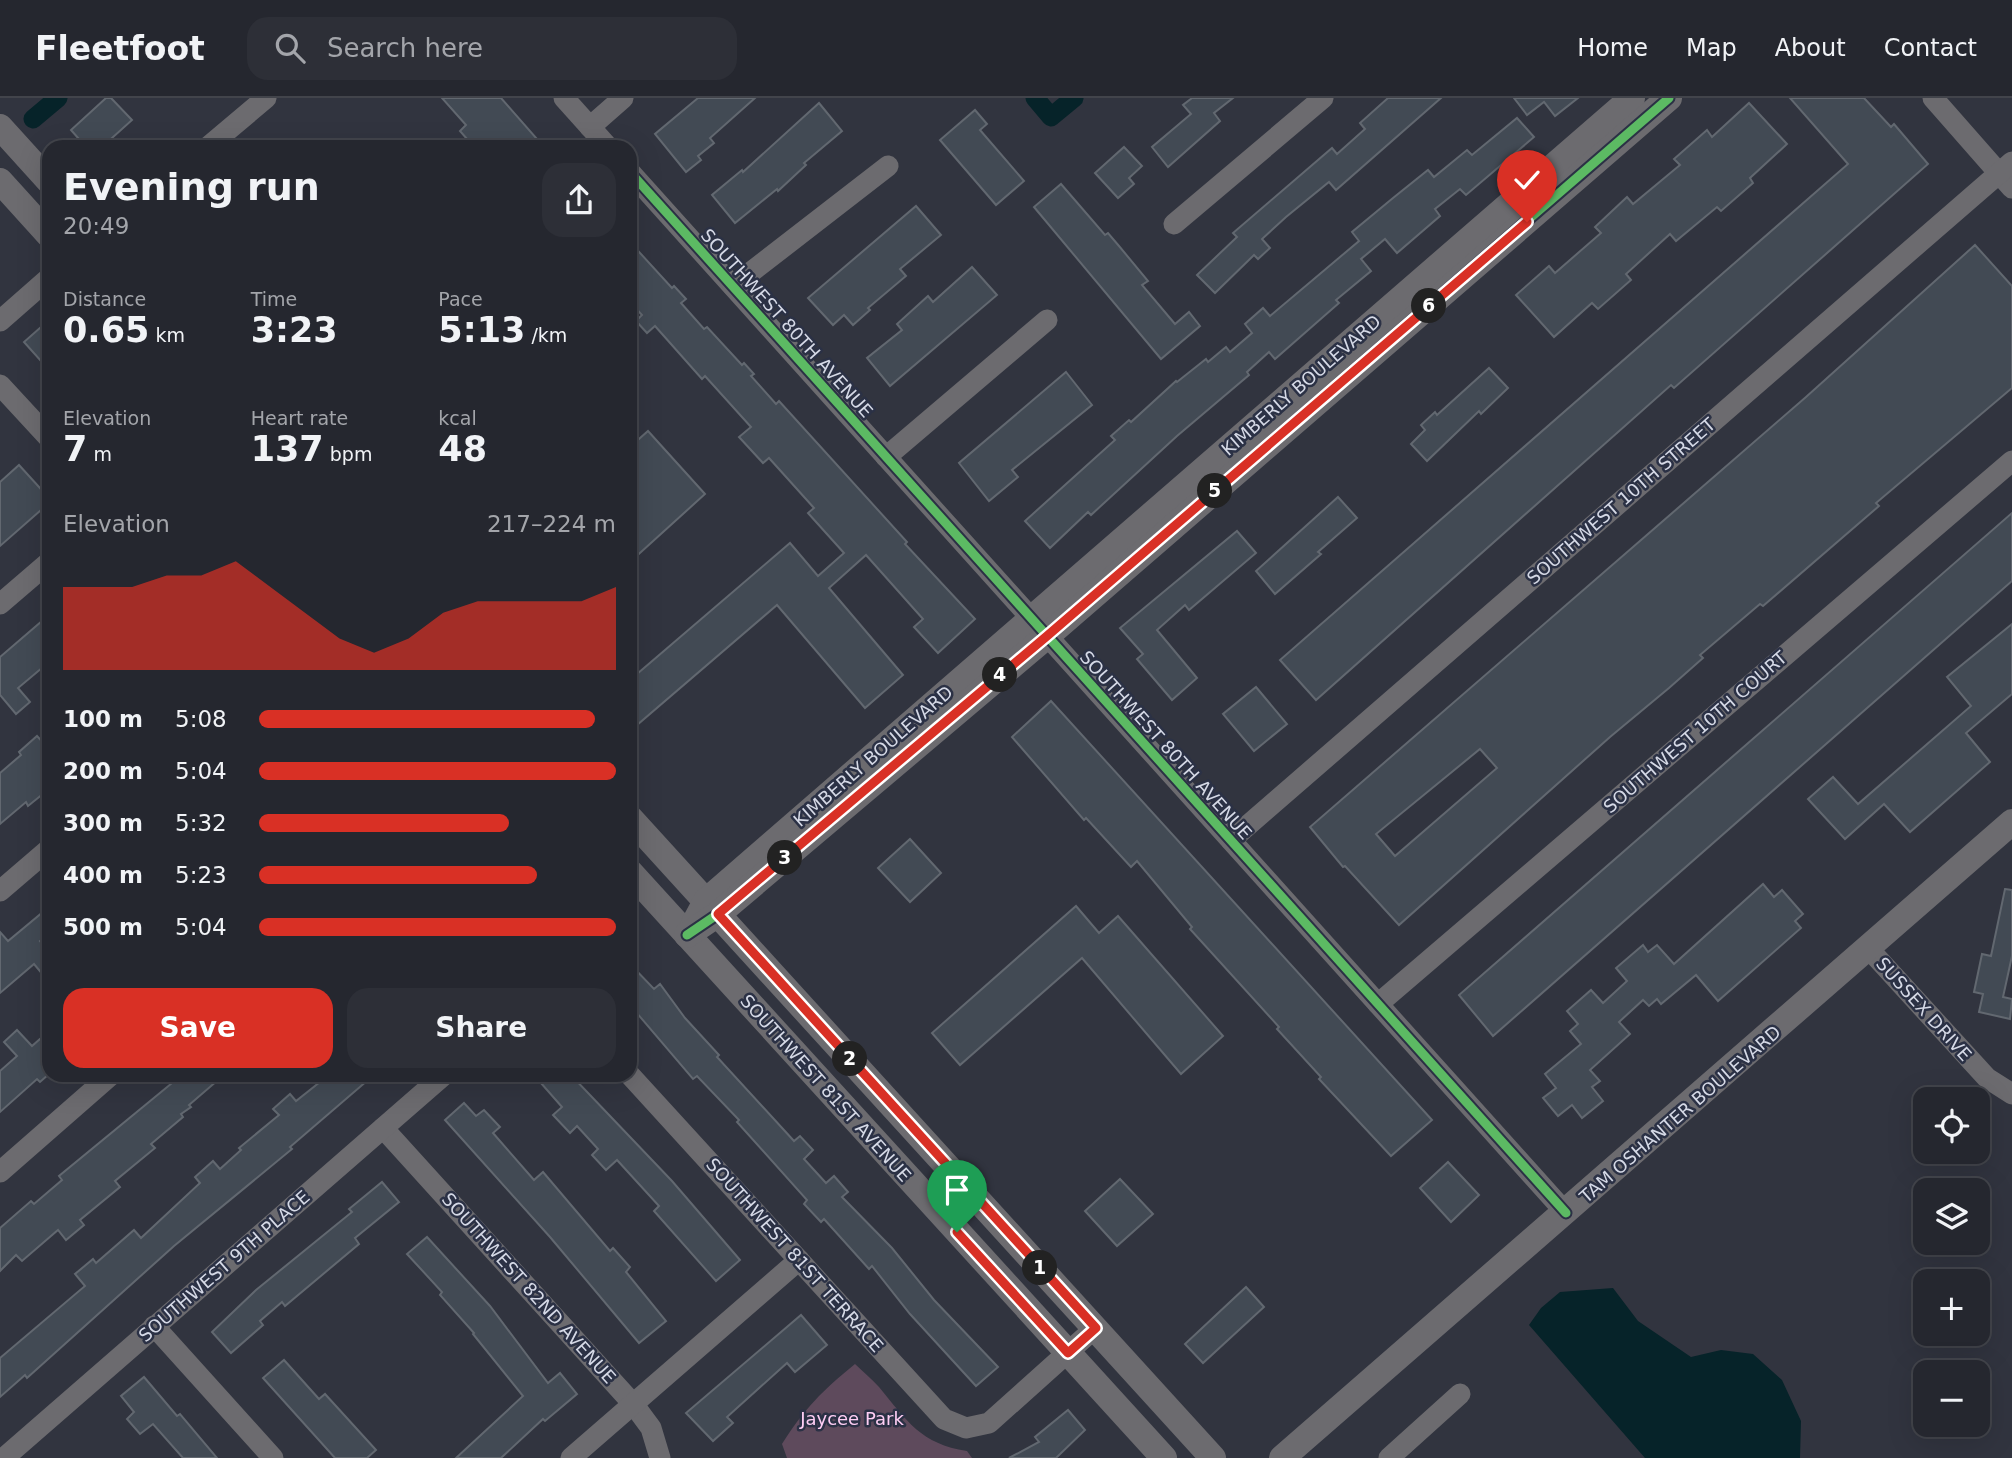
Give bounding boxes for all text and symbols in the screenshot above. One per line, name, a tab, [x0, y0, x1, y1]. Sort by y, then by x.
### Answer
search box	[247, 17, 737, 80]
text: Fleetfoot	[35, 29, 205, 68]
icon: search	[271, 29, 309, 67]
text: Search here	[327, 33, 483, 63]
text: Home	[1577, 34, 1648, 62]
text: Map	[1686, 34, 1737, 62]
text: About	[1775, 34, 1846, 62]
text: Contact	[1884, 34, 1977, 62]
pin	[1497, 150, 1557, 222]
icon: check	[1508, 161, 1546, 199]
button: share	[542, 163, 616, 237]
text: Evening run	[63, 165, 320, 209]
text: 20:49	[63, 213, 129, 239]
street label: SOUTHWEST 80TH AVENUE	[697, 224, 877, 422]
text: Distance	[63, 288, 146, 310]
text: Time	[251, 288, 297, 310]
text: Pace	[438, 288, 483, 310]
pin: 6	[1412, 288, 1446, 324]
text: 6	[1422, 294, 1435, 316]
text: 0.65	[63, 310, 149, 350]
text: 3:23	[251, 310, 338, 350]
text: 5:13	[438, 310, 525, 350]
street label: KIMBERLY BOULEVARD	[1217, 310, 1385, 460]
text: km	[149, 324, 185, 346]
text: /km	[525, 324, 567, 346]
text: Elevation	[63, 407, 151, 429]
text: Heart rate	[251, 407, 348, 429]
text: kcal	[438, 407, 477, 429]
street label: SOUTHWEST 10TH STREET	[1523, 413, 1720, 588]
text: 7	[63, 429, 87, 469]
text: 137	[251, 429, 324, 469]
text: 48	[438, 429, 487, 469]
text: m	[87, 443, 112, 465]
text: bpm	[324, 443, 372, 465]
pin: 5	[1198, 474, 1232, 508]
text: 5	[1208, 479, 1221, 501]
text: Elevation	[63, 511, 170, 537]
text: 217–224 m	[487, 511, 616, 537]
street label: SOUTHWEST 80TH AVENUE	[1076, 646, 1256, 844]
street label: SOUTHWEST 10TH COURT	[1599, 646, 1792, 817]
pin: 4	[982, 658, 1018, 692]
text: 4	[993, 663, 1006, 685]
street label: KIMBERLY BOULEVARD	[789, 681, 957, 831]
text: 100 m	[63, 706, 143, 732]
text: 5:08	[175, 706, 227, 732]
text: 200 m	[63, 758, 143, 784]
text: 5:04	[175, 758, 227, 784]
text: 300 m	[63, 810, 143, 836]
text: 5:32	[175, 810, 227, 836]
pin: 3	[768, 840, 802, 876]
text: 3	[778, 846, 791, 868]
text: 400 m	[63, 862, 143, 888]
text: 5:23	[175, 862, 227, 888]
text: 500 m	[63, 914, 143, 940]
text: 5:04	[175, 914, 227, 940]
street label: SUSSEX DRIVE	[1872, 953, 1976, 1065]
button: Save	[63, 988, 333, 1068]
button: Share	[347, 988, 616, 1068]
street label: SOUTHWEST 81ST AVENUE	[736, 990, 916, 1186]
street label: TAM OSHANTER BOULEVARD	[1575, 1021, 1785, 1208]
pin: 2	[832, 1042, 868, 1076]
text: 2	[843, 1047, 856, 1069]
map controls	[1913, 1087, 1990, 1437]
button: locate	[1913, 1087, 1990, 1164]
street label: SOUTHWEST 81ST TERRACE	[702, 1154, 888, 1356]
pin	[927, 1160, 987, 1232]
icon: arrive	[938, 1171, 976, 1209]
button: layers	[1913, 1178, 1990, 1255]
street label: SOUTHWEST 9TH PLACE	[134, 1186, 314, 1346]
street label: SOUTHWEST 82ND AVENUE	[438, 1188, 620, 1388]
pin: 1	[1023, 1250, 1058, 1286]
text: 1	[1033, 1256, 1046, 1278]
button: +	[1913, 1269, 1990, 1346]
button: −	[1913, 1360, 1990, 1437]
park label: Jaycee Park	[799, 1408, 904, 1429]

